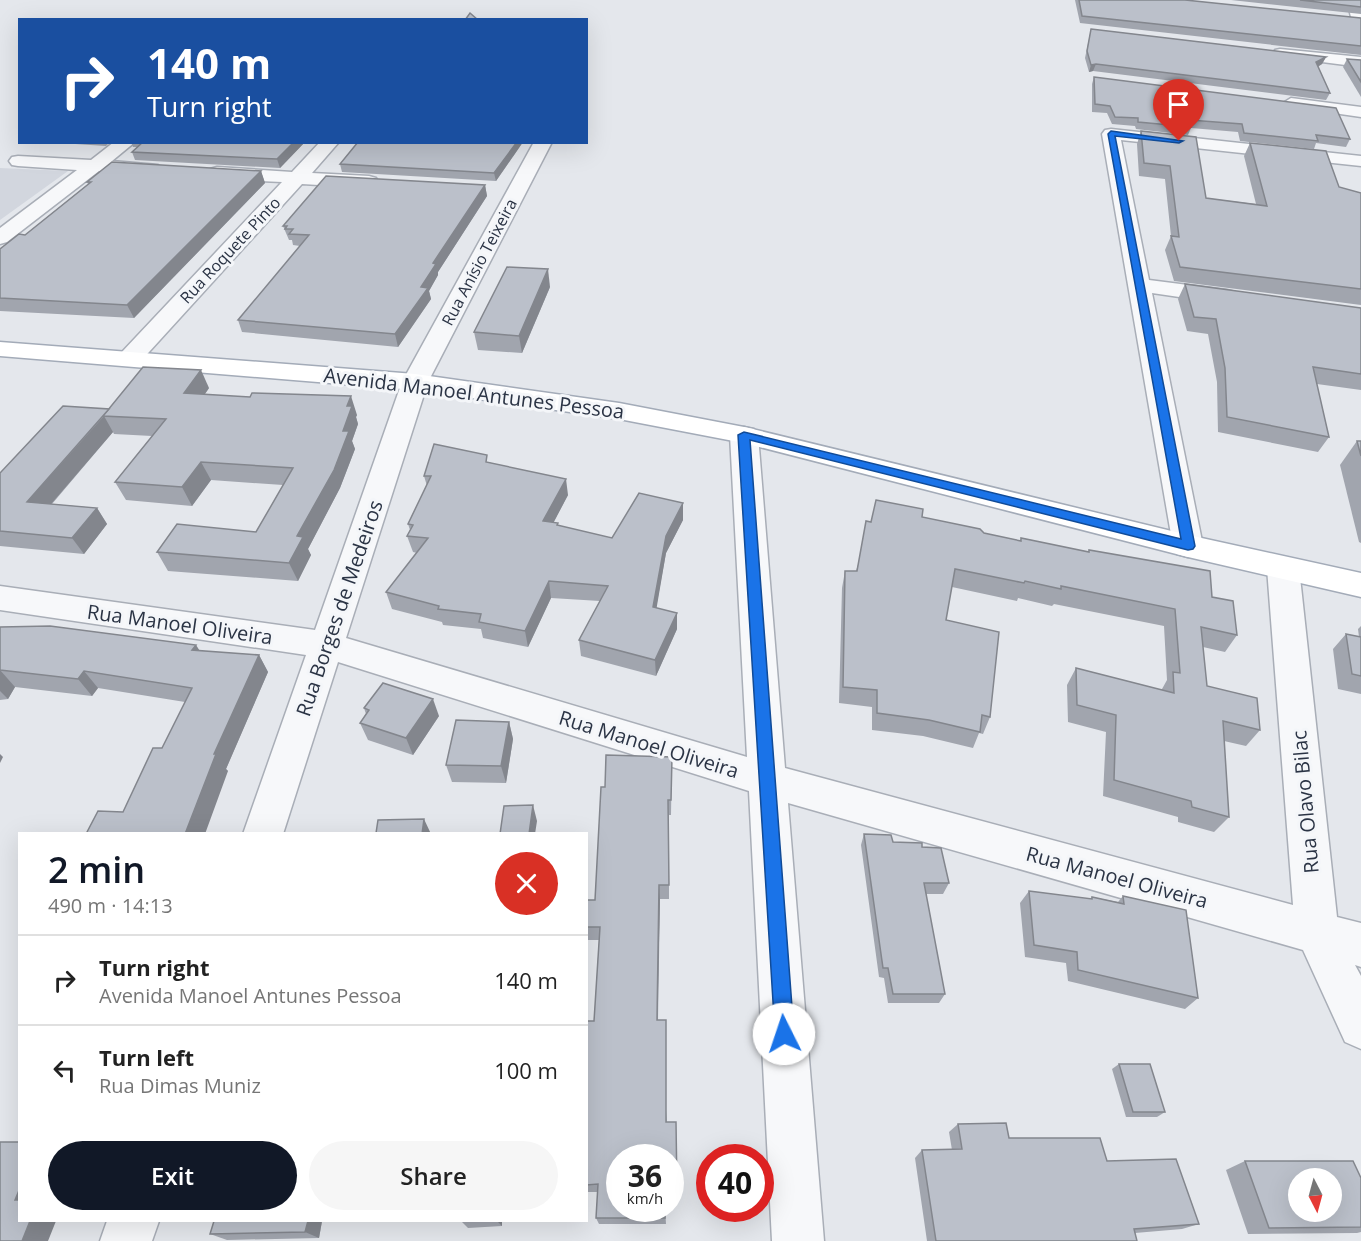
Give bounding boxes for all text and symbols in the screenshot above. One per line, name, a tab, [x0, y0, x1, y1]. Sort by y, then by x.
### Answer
text: 140 m	[147, 34, 271, 91]
icon: right	[48, 42, 126, 120]
pin	[1153, 79, 1204, 141]
text: Turn right	[147, 88, 272, 125]
icon: arrive	[1162, 88, 1195, 121]
street label: Rua Roquete Pinto	[175, 192, 285, 308]
street label: Rua Anísio Teixeira	[436, 195, 522, 329]
street label: Avenida Manoel Antunes Pessoa	[322, 361, 626, 425]
street label: Rua Borges de Medeiros	[289, 496, 389, 720]
street label: Rua Manoel Oliveira	[86, 598, 274, 650]
street label: Rua Manoel Oliveira	[556, 704, 742, 784]
street label: Rua Olavo Bilac	[1285, 729, 1325, 875]
street label: Rua Manoel Oliveira	[1023, 840, 1211, 914]
text: 2 min	[48, 845, 145, 894]
button: close	[495, 852, 558, 915]
text: 490 m · 14:13	[48, 892, 173, 919]
text: Turn right	[99, 952, 210, 982]
icon: right	[48, 964, 81, 997]
text: 140 m	[494, 965, 558, 995]
text: Avenida Manoel Antunes Pessoa	[99, 982, 402, 1009]
position arrow	[752, 1002, 816, 1066]
text: Turn left	[99, 1042, 194, 1072]
icon: left	[48, 1054, 81, 1087]
text: 100 m	[494, 1055, 558, 1085]
text: Rua Dimas Muniz	[99, 1072, 261, 1099]
button: Exit	[48, 1141, 297, 1210]
button: Share	[309, 1141, 558, 1210]
speed limit sign: 40	[696, 1144, 774, 1222]
text: 36	[628, 1155, 662, 1196]
north arrow	[1288, 1168, 1342, 1222]
map controls	[1288, 1168, 1342, 1222]
text: km/h	[627, 1188, 663, 1208]

